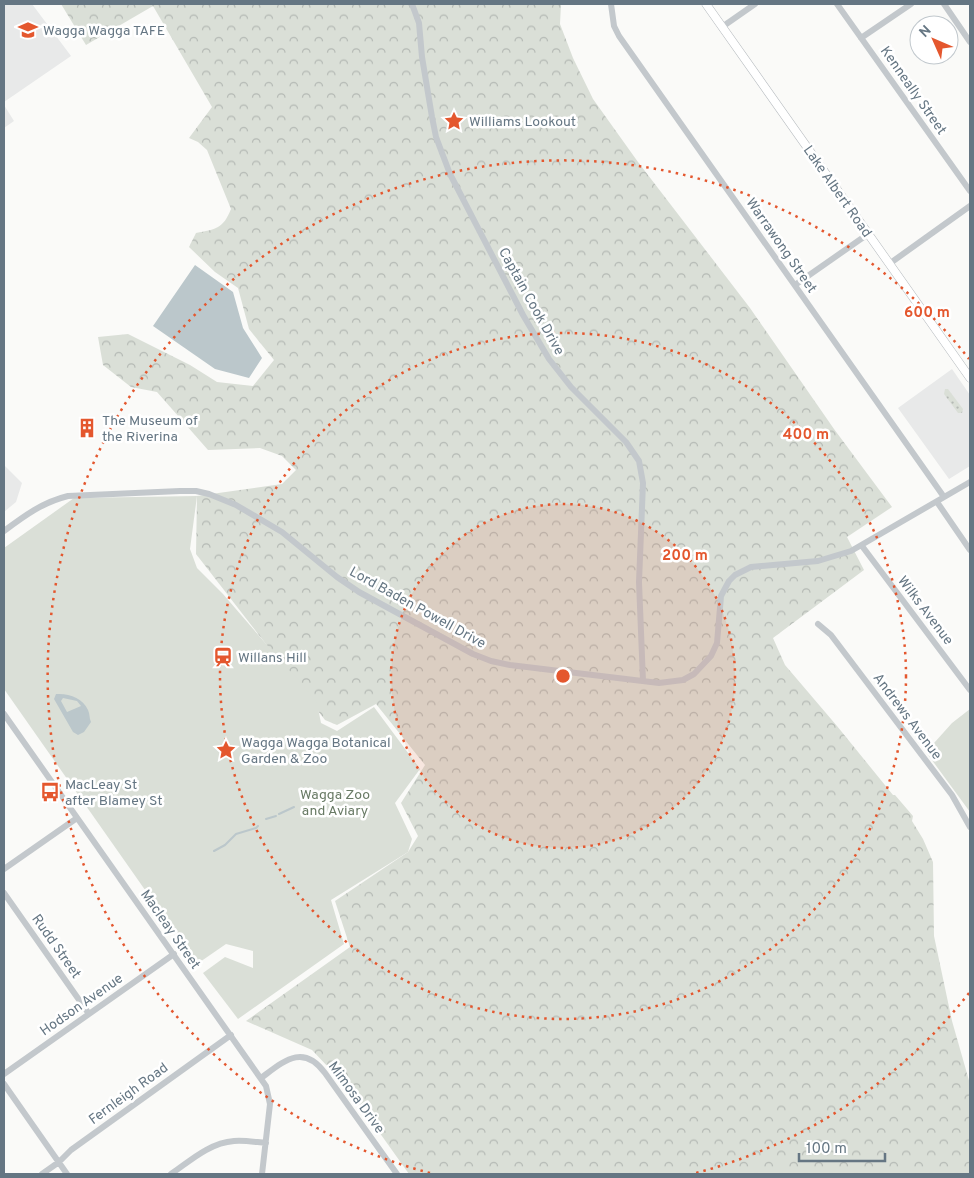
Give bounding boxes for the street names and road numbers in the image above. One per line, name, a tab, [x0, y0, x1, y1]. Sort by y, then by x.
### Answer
street label: Kenneally Street	[876, 43, 950, 138]
street label: Lake Albert Road	[799, 143, 875, 241]
street label: Warrawong Street	[742, 195, 820, 297]
street label: Captain Cook Drive	[494, 245, 567, 359]
street label: Lord Baden Powell Drive	[346, 564, 488, 653]
street label: Wilks Avenue	[893, 573, 956, 649]
street label: Andrews Avenue	[869, 670, 945, 764]
street label: Macleay Street	[136, 887, 203, 973]
street label: Rudd Street	[27, 911, 84, 982]
street label: Hodson Avenue	[37, 970, 127, 1040]
street label: Mimosa Drive	[324, 1059, 388, 1137]
street label: Fernleigh Road	[86, 1060, 172, 1129]

